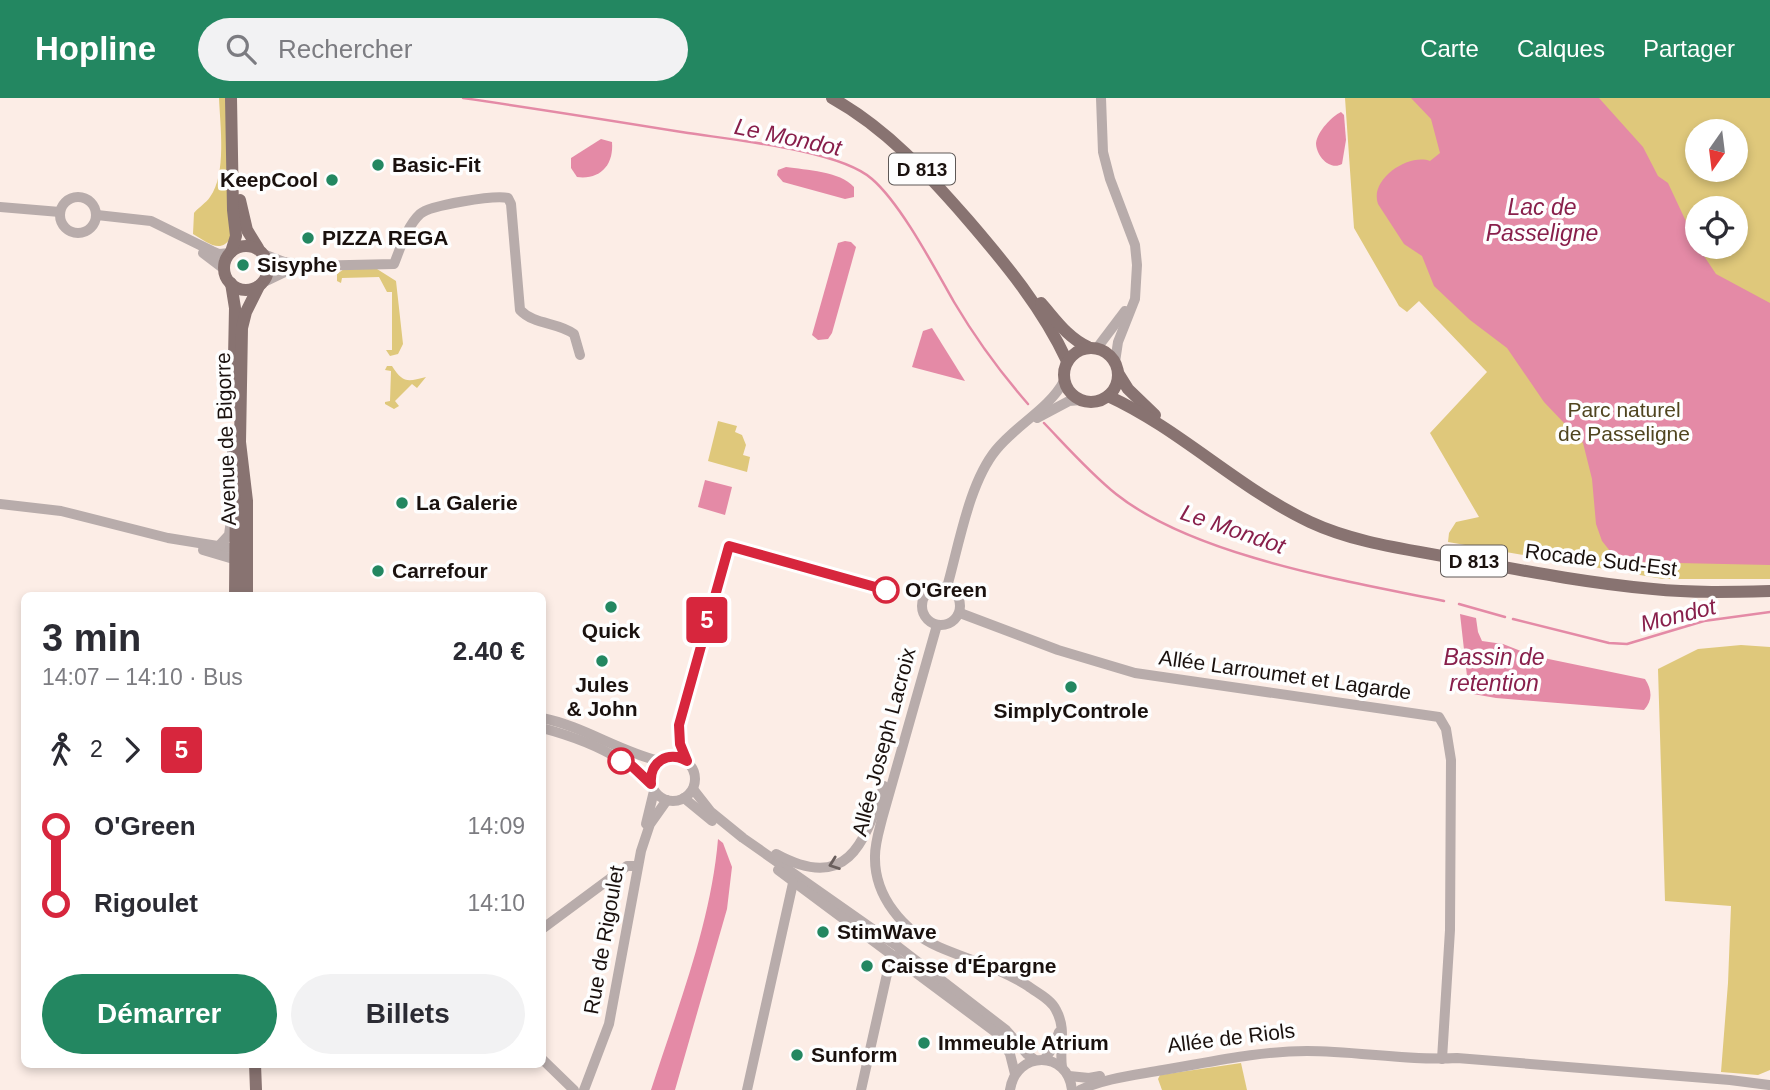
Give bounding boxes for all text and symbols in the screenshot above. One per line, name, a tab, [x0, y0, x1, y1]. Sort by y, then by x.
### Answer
search box	[198, 18, 688, 81]
text: Hopline	[35, 30, 156, 67]
icon: search	[222, 30, 260, 68]
text: Rechercher	[278, 34, 412, 64]
text: Carte	[1420, 35, 1479, 62]
text: Calques	[1517, 35, 1605, 62]
text: Partager	[1643, 35, 1735, 62]
water label: Le Mondot	[732, 113, 845, 161]
north arrow	[1685, 119, 1748, 182]
map controls	[1685, 119, 1748, 259]
place label: Basic-Fit	[392, 153, 481, 176]
road number: D 813	[889, 153, 955, 184]
marker: Basic-Fit	[370, 157, 386, 173]
place label: KeepCool	[220, 168, 318, 191]
marker: KeepCool	[324, 172, 340, 188]
water label: Lac de Passeligne	[1486, 194, 1598, 246]
button: locate	[1685, 196, 1748, 259]
place label: PIZZA REGA	[322, 226, 448, 249]
marker: PIZZA REGA	[300, 230, 316, 246]
place label: Sisyphe	[257, 253, 338, 276]
marker: Sisyphe	[235, 257, 251, 273]
street label: Avenue de Bigorre	[211, 352, 240, 526]
park label: Parc naturel de Passeligne	[1558, 398, 1690, 445]
place label: La Galerie	[416, 491, 518, 514]
marker: La Galerie	[394, 495, 410, 511]
water label: Le Mondot	[1177, 499, 1290, 560]
street label: Rocade Sud-Est	[1524, 539, 1679, 580]
road number: D 813	[1441, 545, 1507, 576]
place label: Carrefour	[392, 559, 488, 582]
marker: Carrefour	[370, 563, 386, 579]
marker: O'Green	[873, 577, 899, 603]
place label: O'Green	[905, 578, 987, 601]
water label: Mondot	[1638, 593, 1720, 637]
line badge: 5	[684, 597, 730, 643]
marker: Quick	[603, 599, 619, 615]
text: 5	[700, 606, 714, 633]
text: 3 min	[42, 617, 141, 659]
place label: Quick	[582, 619, 640, 642]
text: 2.40 €	[453, 636, 525, 666]
water label: Bassin de retention	[1443, 644, 1545, 696]
street label: Allée Joseph Lacroix	[847, 645, 920, 838]
street label: Allée Larroumet et Lagarde	[1157, 645, 1413, 704]
marker: Jules & John	[594, 653, 610, 669]
text: 14:07 – 14:10 · Bus	[42, 664, 243, 690]
place label: Jules & John	[566, 673, 638, 720]
marker: SimplyControle	[1063, 679, 1079, 695]
place label: SimplyControle	[993, 699, 1149, 722]
icon: walk	[42, 731, 80, 769]
icon: forward	[113, 731, 151, 769]
text: 2	[90, 736, 103, 762]
text: 5	[175, 736, 188, 763]
unlabelled marker	[608, 748, 634, 774]
text: O'Green	[94, 811, 196, 841]
text: 14:09	[467, 813, 525, 839]
one-way arrow	[829, 855, 841, 869]
street label: Rue de Rigoulet	[579, 864, 628, 1016]
text: Rigoulet	[94, 888, 198, 918]
text: 14:10	[467, 890, 525, 916]
place label: StimWave	[837, 920, 937, 943]
marker: StimWave	[815, 924, 831, 940]
place label: Caisse d'Épargne	[881, 954, 1056, 977]
marker: Caisse d'Épargne	[859, 958, 875, 974]
button: Démarrer	[42, 974, 277, 1054]
button: Billets	[291, 974, 525, 1054]
street label: Allée de Riols	[1166, 1018, 1296, 1057]
place label: Immeuble Atrium	[938, 1031, 1109, 1054]
marker: Immeuble Atrium	[916, 1035, 932, 1051]
place label: Sunform	[811, 1043, 897, 1066]
marker: Sunform	[789, 1047, 805, 1063]

